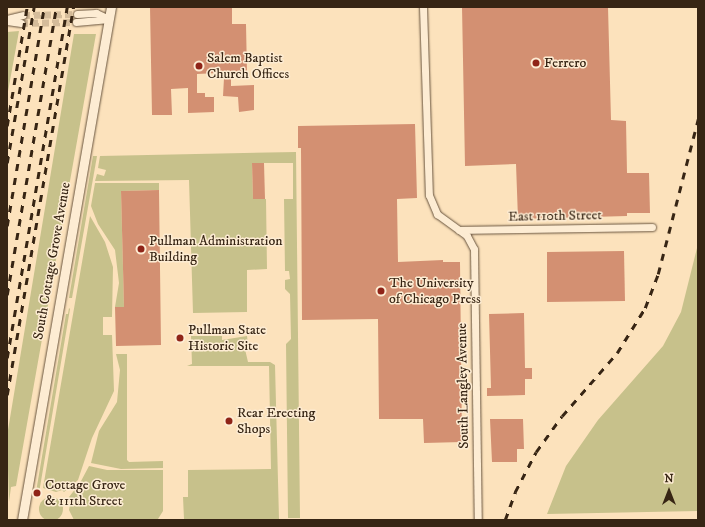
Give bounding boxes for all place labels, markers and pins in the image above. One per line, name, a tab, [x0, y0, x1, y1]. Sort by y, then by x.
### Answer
place label: Salem Baptist Church Offices	[207, 50, 289, 82]
place label: Ferrero	[544, 55, 586, 71]
marker: Ferrero	[531, 58, 541, 68]
marker: Salem Baptist Church Offices	[194, 61, 204, 71]
place label: Pullman Administration Building	[149, 233, 283, 266]
marker: Pullman Administration Building	[136, 244, 146, 254]
place label: The University of Chicago Press	[389, 275, 481, 308]
marker: The University of Chicago Press	[376, 286, 386, 296]
place label: Pullman State Historic Site	[188, 322, 266, 354]
marker: Pullman State Historic Site	[175, 333, 185, 343]
place label: Rear Erecting Shops	[237, 405, 315, 438]
marker: Rear Erecting Shops	[224, 416, 234, 426]
place label: Cottage Grove & 111th Street	[45, 477, 125, 510]
marker: Cottage Grove & 111th Street	[32, 488, 42, 498]

